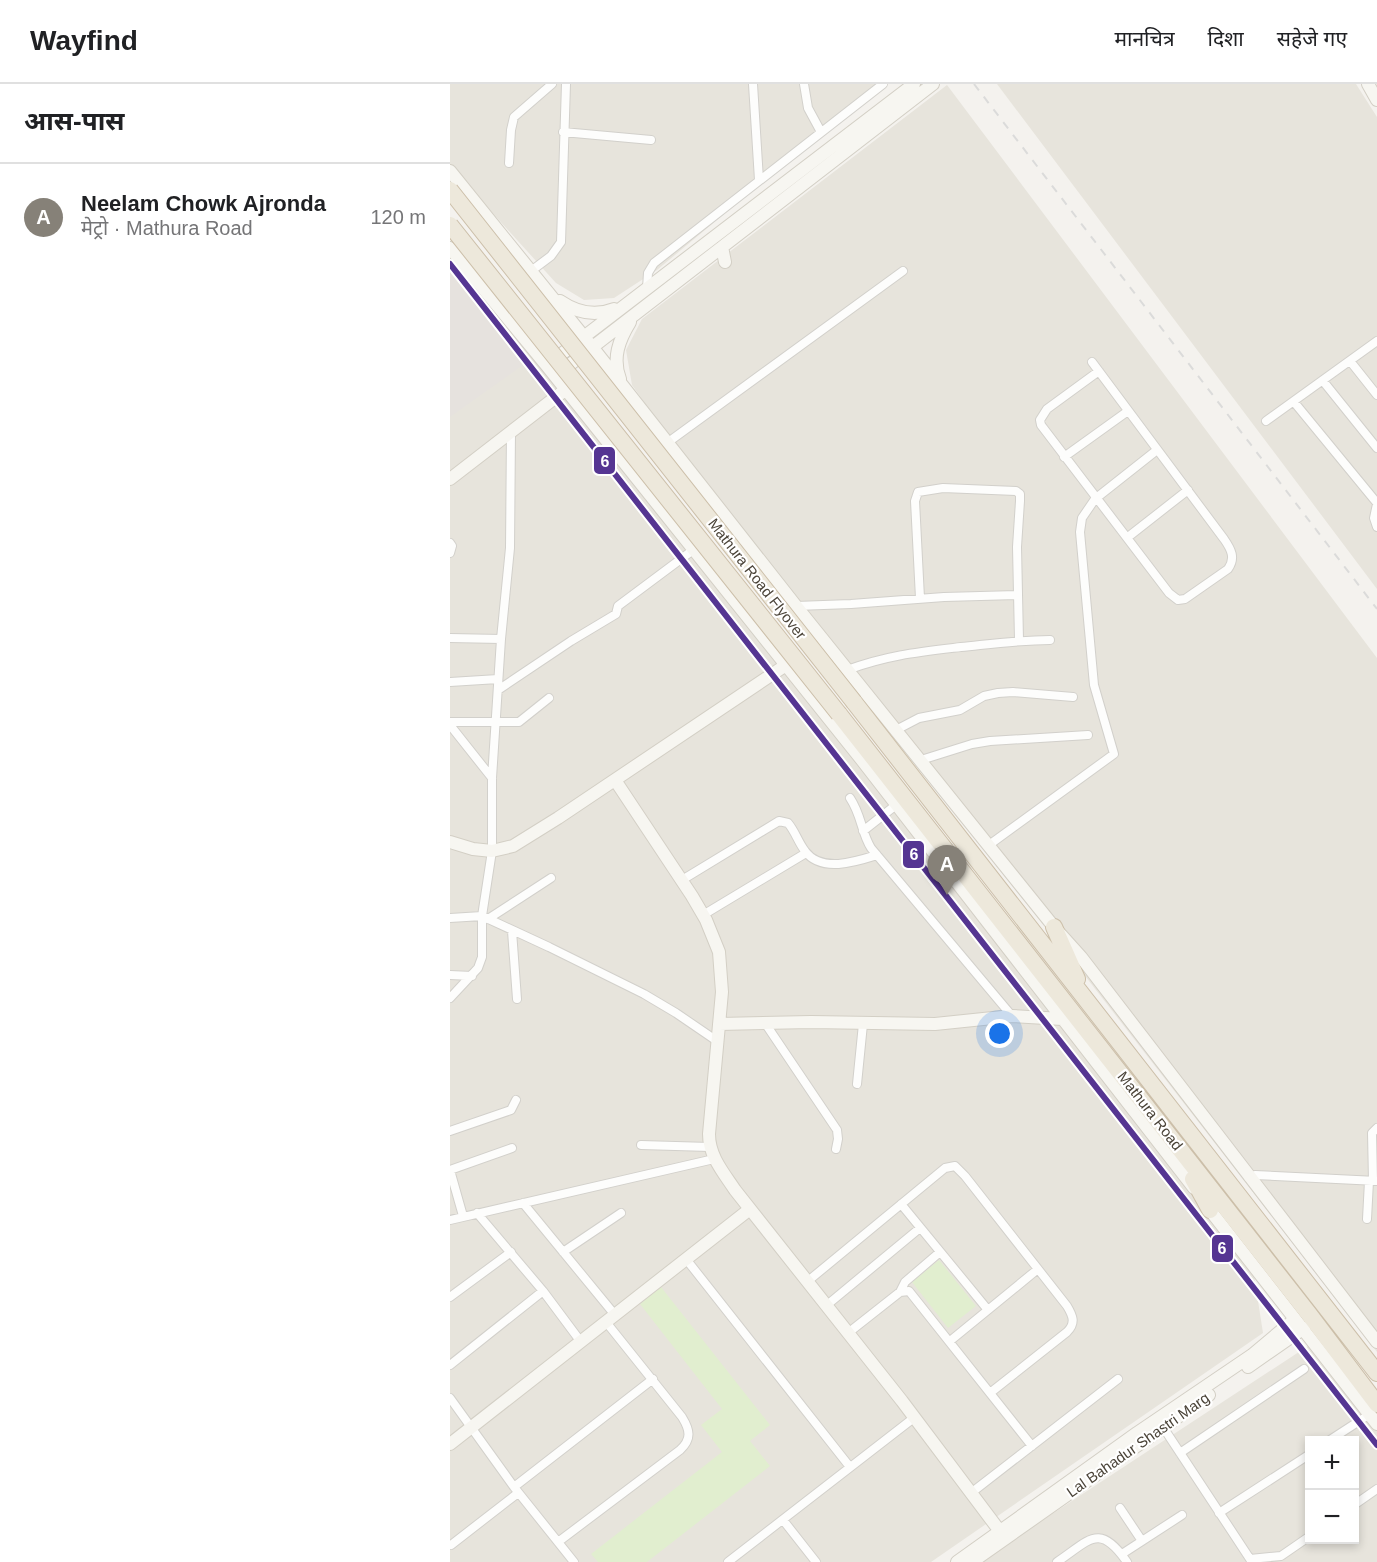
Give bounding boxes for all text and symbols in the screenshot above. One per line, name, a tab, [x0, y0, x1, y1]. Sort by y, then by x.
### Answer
text: Wayfind	[30, 25, 138, 56]
text: मानचित्र	[1114, 27, 1174, 50]
text: दिशा	[1207, 27, 1244, 50]
text: सहेजे गए	[1277, 27, 1347, 50]
text: आस-पास	[24, 106, 124, 136]
text: Neelam Chowk Ajronda	[81, 191, 326, 216]
text: A	[36, 206, 51, 228]
text: 120 m	[370, 206, 426, 228]
text: मेट्रो · Mathura Road	[81, 217, 253, 239]
line badge: 6	[593, 446, 616, 475]
text: 6	[601, 453, 610, 470]
street label: Mathura Road Flyover	[705, 515, 810, 642]
line badge: 6	[902, 840, 925, 869]
text: 6	[910, 846, 919, 863]
pin: A	[928, 846, 966, 895]
your location	[985, 1019, 1014, 1048]
street label: Mathura Road	[1114, 1068, 1186, 1153]
line badge: 6	[1211, 1234, 1234, 1263]
text: 6	[1218, 1240, 1227, 1257]
street label: Lal Bahadur Shastri Marg	[1063, 1389, 1212, 1500]
map controls	[1305, 1436, 1359, 1544]
button: +	[1305, 1436, 1359, 1490]
button: −	[1305, 1490, 1359, 1544]

